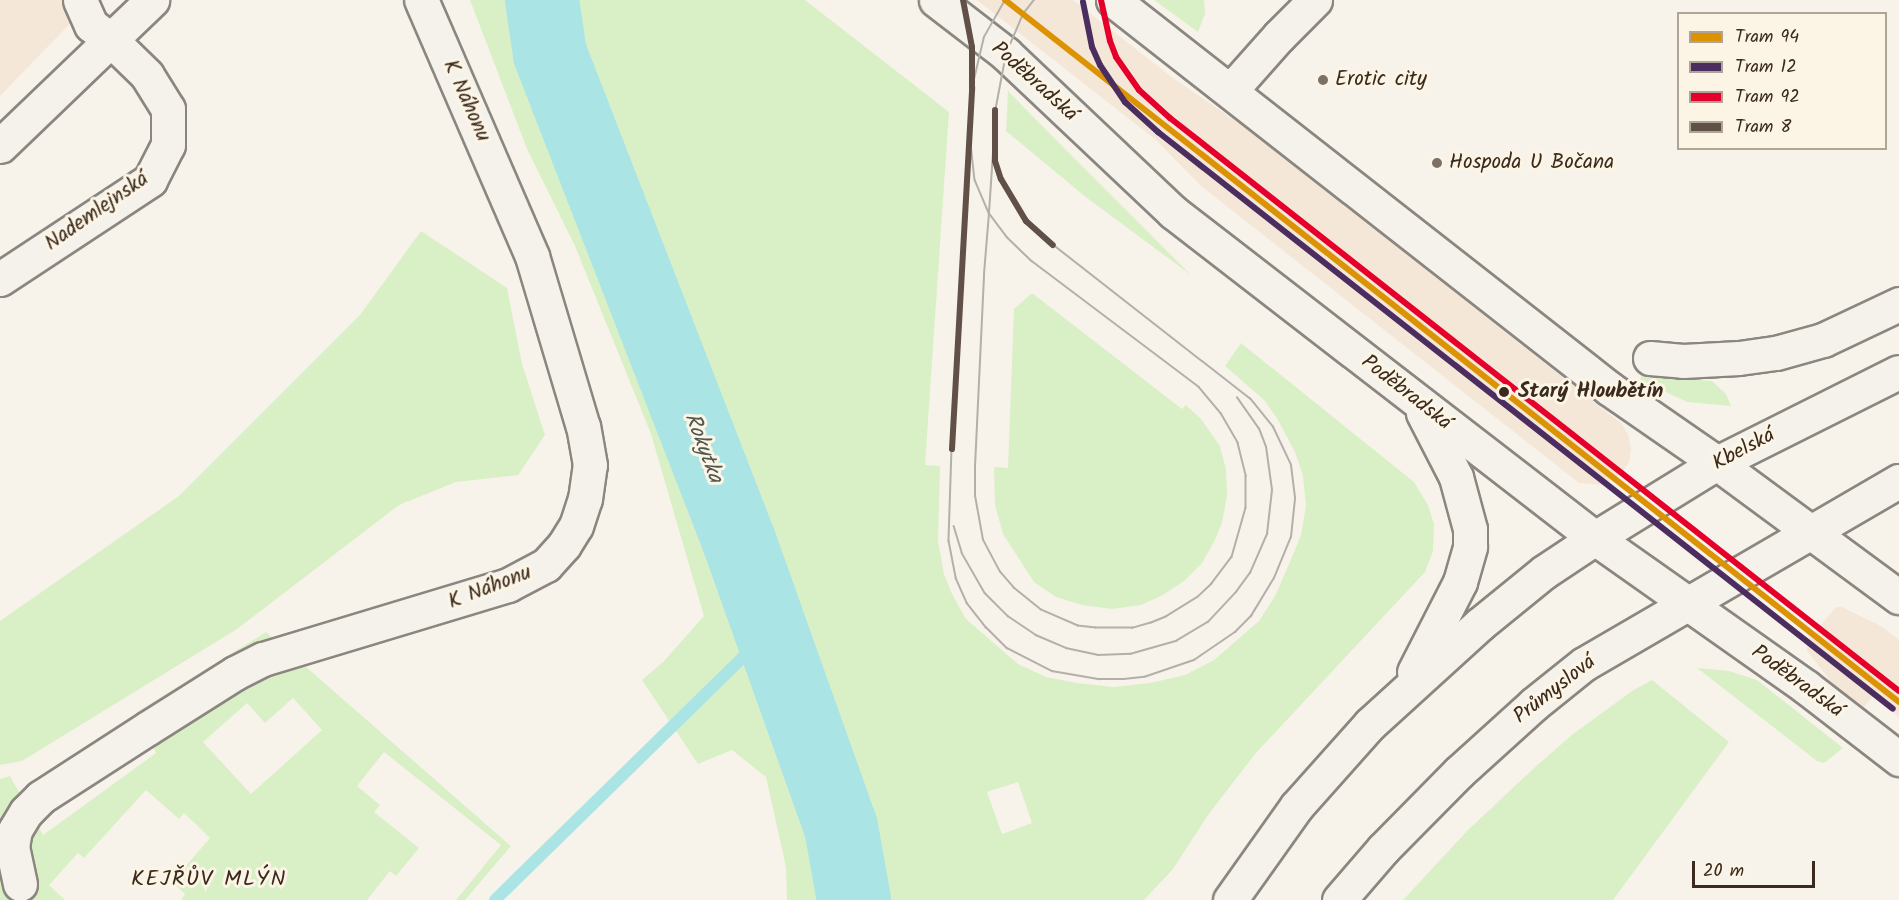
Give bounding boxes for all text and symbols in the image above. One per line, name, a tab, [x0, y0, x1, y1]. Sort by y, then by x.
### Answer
legend	[1677, 12, 1887, 150]
text: Tram 94	[1735, 23, 1799, 52]
street label: Poděbradská	[986, 37, 1082, 127]
text: Tram 12	[1735, 53, 1797, 82]
street label: K Náhonu	[437, 56, 495, 146]
place label: Erotic city	[1335, 67, 1427, 93]
marker: Erotic city	[1316, 73, 1330, 87]
text: Tram 92	[1735, 83, 1800, 112]
text: Tram 8	[1735, 113, 1791, 142]
place label: Hospoda U Bočana	[1449, 150, 1614, 176]
marker: Hospoda U Bočana	[1430, 156, 1444, 170]
street label: Nademlejnská	[40, 167, 154, 257]
street label: Poděbradská	[1356, 350, 1456, 436]
place label: Starý Hloubětín	[1518, 379, 1663, 405]
marker: Starý Hloubětín	[1495, 383, 1513, 401]
water label: Rokytka	[678, 409, 728, 487]
street label: Kbelská	[1709, 423, 1779, 477]
street label: K Náhonu	[445, 561, 535, 615]
street label: Poděbradská	[1746, 640, 1848, 724]
street label: Průmyslová	[1509, 650, 1601, 730]
scale bar	[1695, 849, 1818, 887]
text: 20 m	[1703, 857, 1744, 886]
district label: KEJŘŮV MLÝN	[131, 867, 287, 893]

